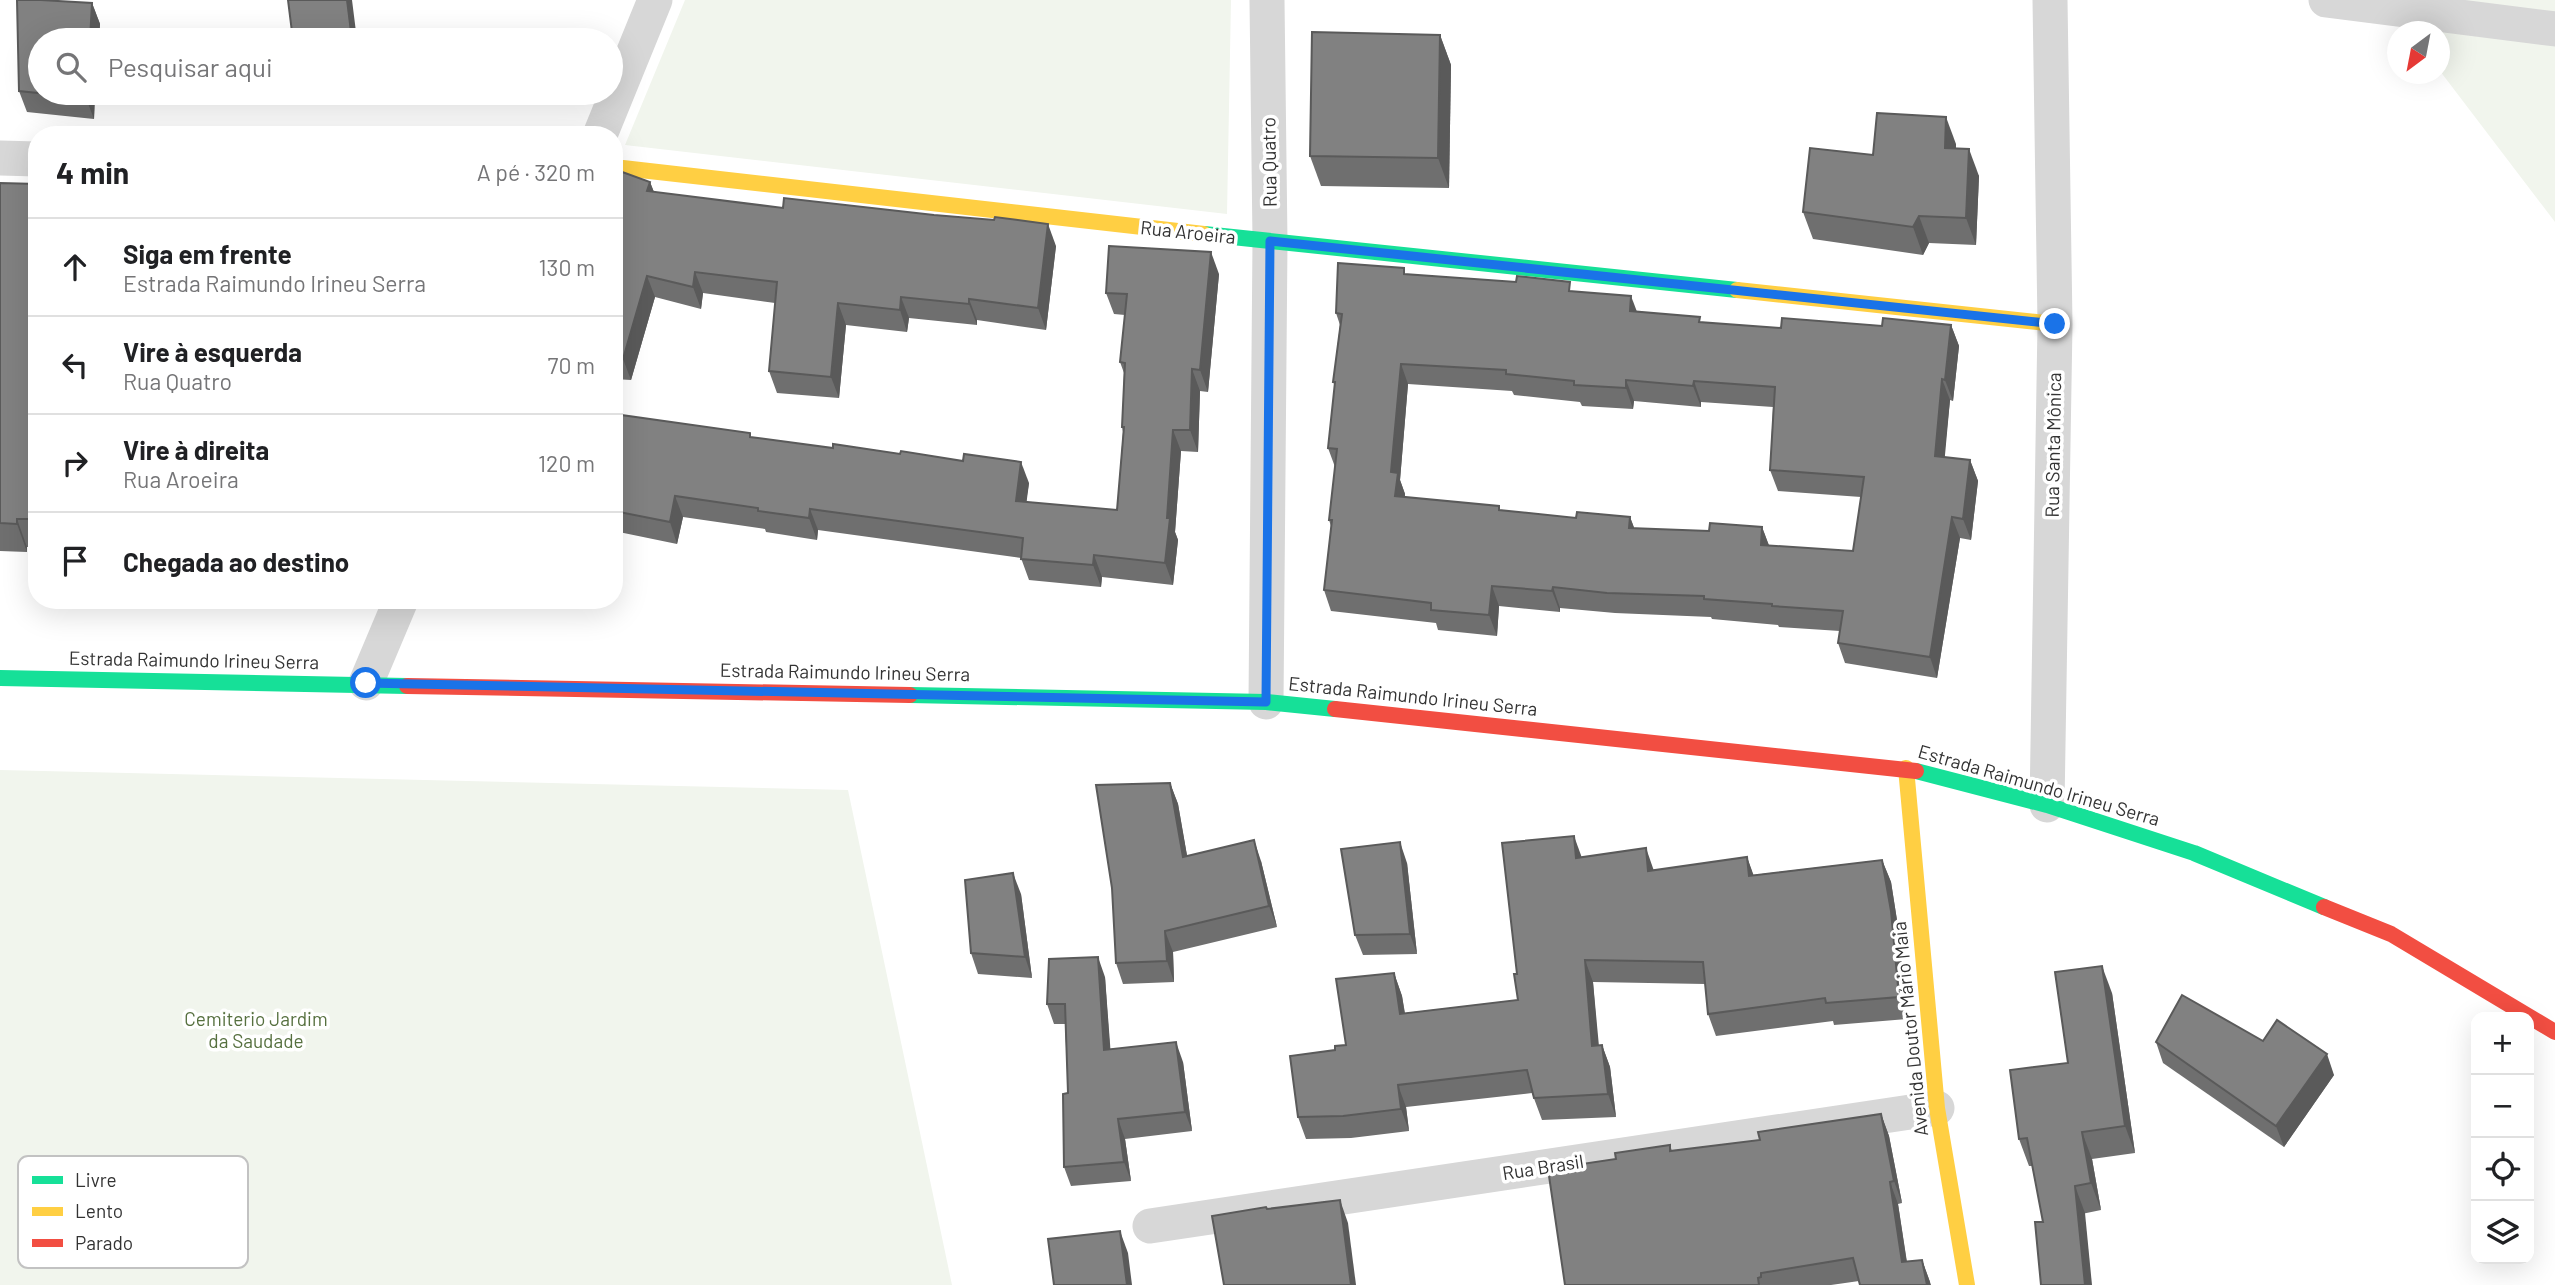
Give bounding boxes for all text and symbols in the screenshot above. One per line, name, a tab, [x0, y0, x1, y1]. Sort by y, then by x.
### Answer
north arrow	[2387, 21, 2450, 84]
search box	[28, 28, 623, 105]
icon: search	[52, 48, 90, 86]
text: Pesquisar aqui	[108, 51, 273, 82]
street label: Rua Quatro	[1256, 117, 1281, 207]
text: 4 min	[56, 154, 129, 190]
text: A pé · 320 m	[477, 158, 595, 186]
street label: Rua Aroeira	[1139, 215, 1237, 248]
text: Siga em frente	[123, 238, 292, 269]
icon: ahead	[56, 248, 94, 286]
text: 130 m	[538, 253, 595, 281]
text: Estrada Raimundo Irineu Serra	[123, 269, 426, 297]
route end	[2039, 308, 2070, 339]
text: Vire à esquerda	[123, 336, 302, 367]
icon: left	[56, 346, 94, 384]
text: 70 m	[548, 351, 595, 379]
text: Rua Quatro	[123, 367, 232, 395]
street label: Rua Santa Mônica	[2040, 372, 2065, 518]
text: Vire à direita	[123, 434, 269, 465]
icon: right	[56, 444, 94, 482]
text: 120 m	[538, 449, 595, 477]
text: Rua Aroeira	[123, 465, 239, 493]
icon: arrive	[56, 542, 94, 580]
text: Chegada ao destino	[123, 546, 349, 577]
street label: Estrada Raimundo Irineu Serra	[69, 646, 319, 673]
street label: Estrada Raimundo Irineu Serra	[720, 658, 970, 685]
route start	[350, 667, 381, 698]
street label: Estrada Raimundo Irineu Serra	[1287, 671, 1539, 720]
street label: Estrada Raimundo Irineu Serra	[1916, 739, 2163, 830]
street label: Avenida Doutor Mário Maia	[1887, 921, 1932, 1138]
park label: Cemiterio Jardim da Saudade	[184, 1007, 328, 1052]
map controls	[2471, 1012, 2534, 1264]
button: +	[2471, 1012, 2534, 1075]
button: −	[2471, 1075, 2534, 1138]
button: locate	[2471, 1138, 2534, 1201]
street label: Rua Brasil	[1501, 1149, 1585, 1184]
legend	[18, 1156, 248, 1268]
text: Livre	[75, 1168, 117, 1191]
text: Lento	[75, 1199, 123, 1222]
button: layers	[2471, 1201, 2534, 1264]
text: Parado	[75, 1231, 133, 1254]

